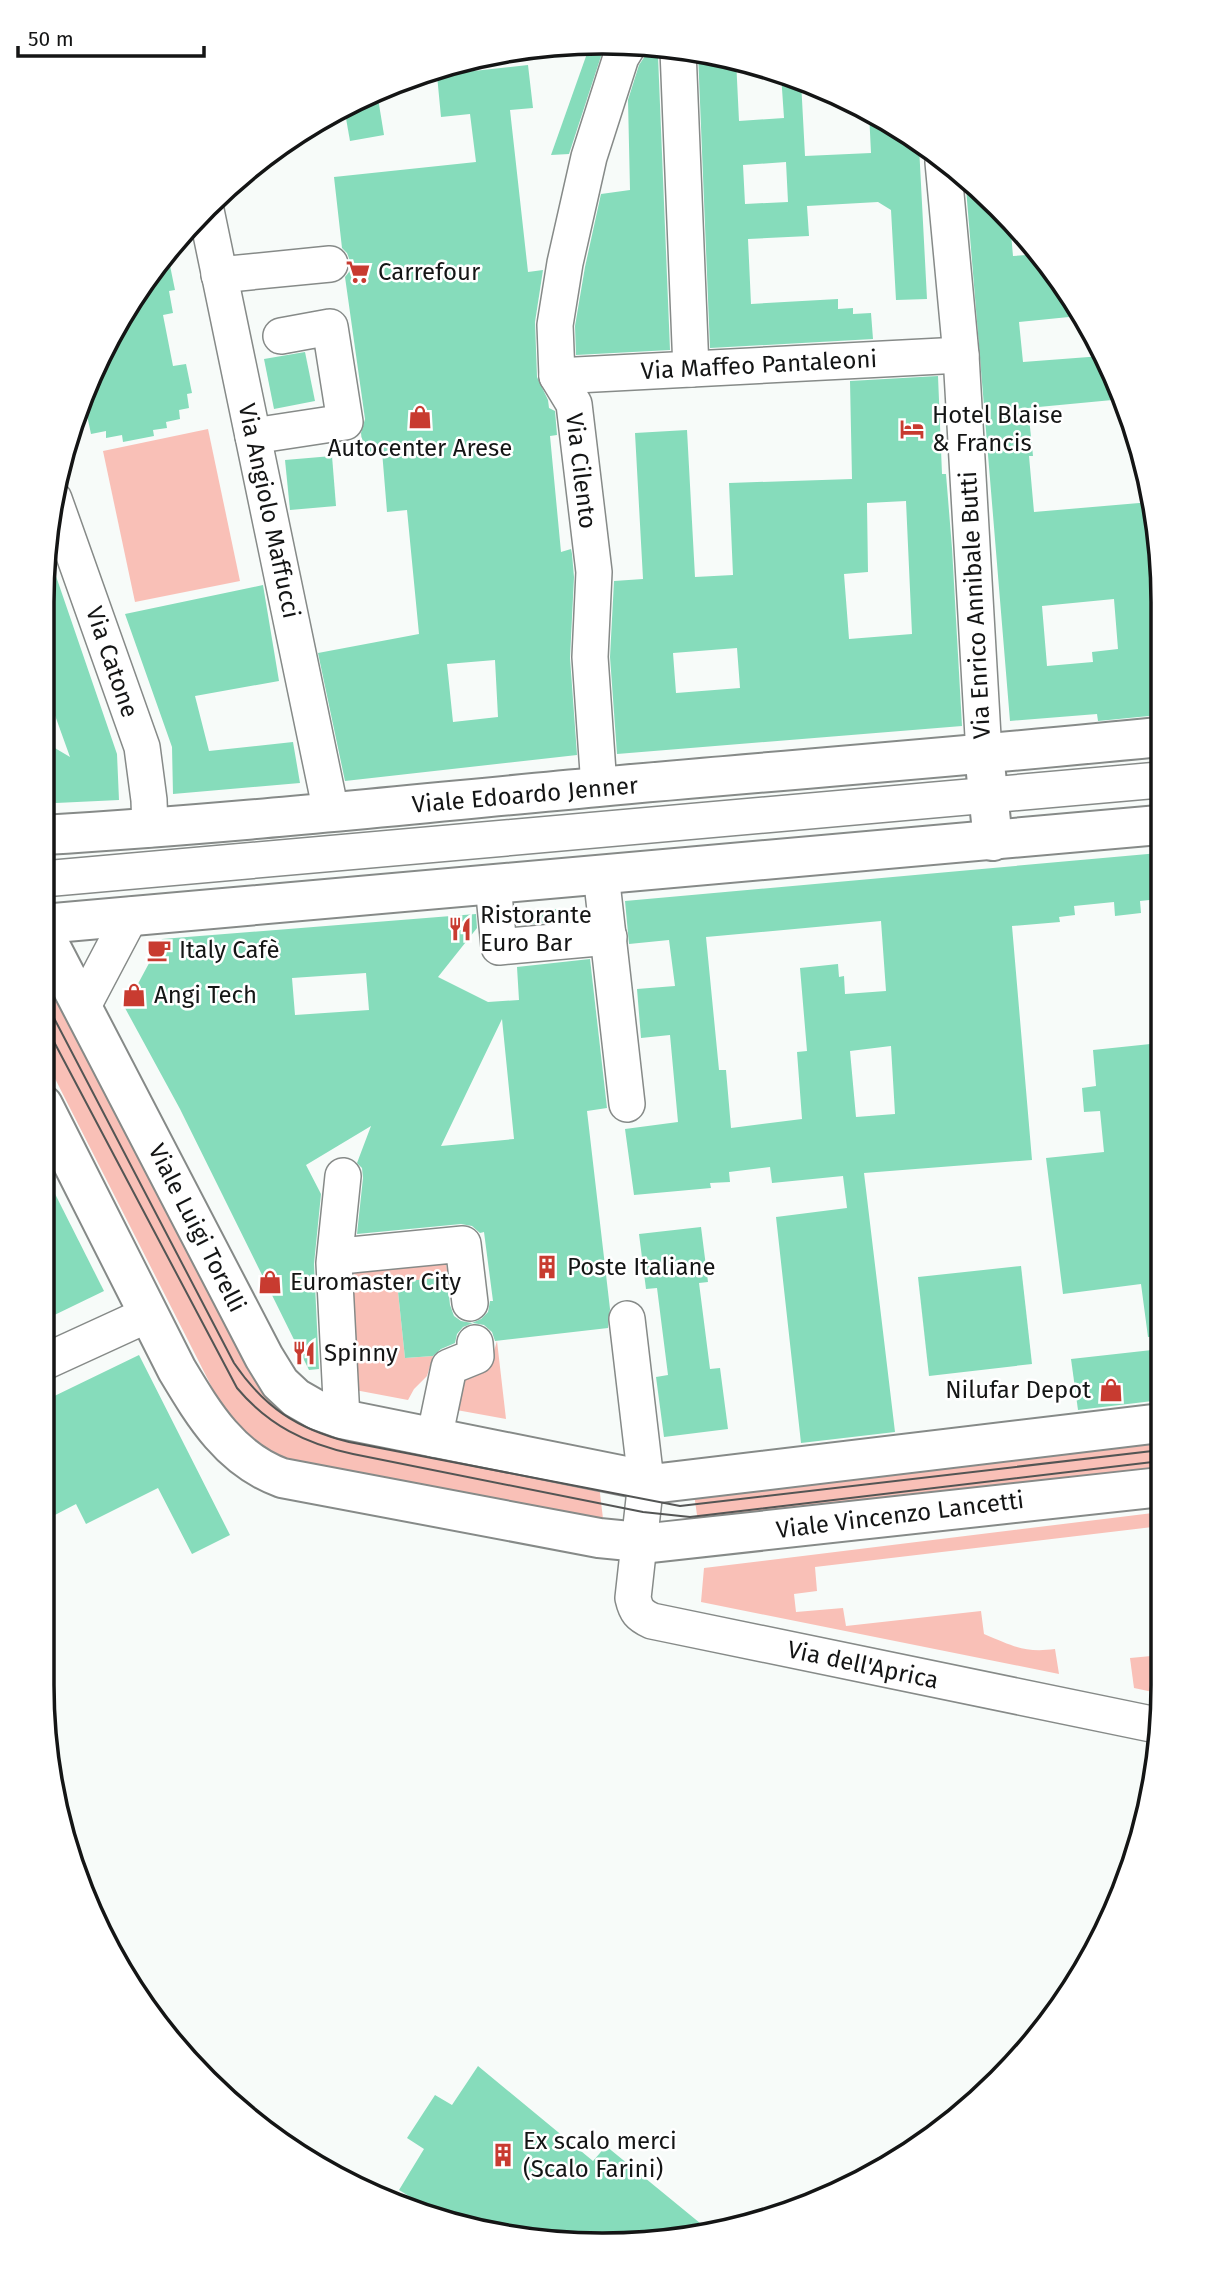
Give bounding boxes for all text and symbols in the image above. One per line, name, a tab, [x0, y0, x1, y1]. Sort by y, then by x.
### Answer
scale bar	[18, 14, 203, 58]
text: 50 m	[28, 26, 74, 52]
supermarket icon: Carrefour	[344, 258, 372, 286]
place label: Carrefour	[378, 258, 481, 286]
street label: Via Maffeo Pantaleoni	[640, 345, 878, 385]
street label: Via Angiolo Maffucci	[233, 401, 305, 621]
place label: Hotel Blaise & Francis	[932, 401, 1063, 457]
shop icon: Autocenter Arese	[406, 403, 434, 431]
street label: Via Cilento	[560, 412, 602, 530]
hotel icon: Hotel Blaise & Francis	[898, 415, 926, 443]
place label: Autocenter Arese	[328, 434, 512, 462]
street label: Via Enrico Annibale Butti	[954, 470, 996, 740]
street label: Via Catone	[80, 603, 144, 721]
street label: Viale Edoardo Jenner	[411, 771, 640, 819]
place label: Ristorante Euro Bar	[480, 901, 592, 957]
restaurant icon: Ristorante Euro Bar	[446, 915, 474, 943]
cafe icon: Italy Cafè	[145, 936, 173, 964]
place label: Italy Cafè	[179, 936, 280, 964]
shop icon: Angi Tech	[120, 981, 148, 1009]
place label: Angi Tech	[154, 981, 257, 1009]
street label: Viale Luigi Torelli	[143, 1139, 251, 1317]
building icon: Poste Italiane	[533, 1253, 561, 1281]
place label: Poste Italiane	[567, 1253, 716, 1281]
shop icon: Euromaster City	[256, 1268, 284, 1296]
place label: Euromaster City	[290, 1268, 461, 1296]
restaurant icon: Spinny	[290, 1339, 318, 1367]
place label: Spinny	[324, 1339, 398, 1367]
place label: Nilufar Depot	[945, 1376, 1091, 1404]
shop icon: Nilufar Depot	[1097, 1376, 1125, 1404]
street label: Viale Vincenzo Lancetti	[775, 1486, 1025, 1544]
street label: Via dell'Aprica	[785, 1635, 941, 1695]
place label: Ex scalo merci (Scalo Farini)	[523, 2127, 677, 2183]
building icon: Ex scalo merci (Scalo Farini)	[489, 2141, 517, 2169]

